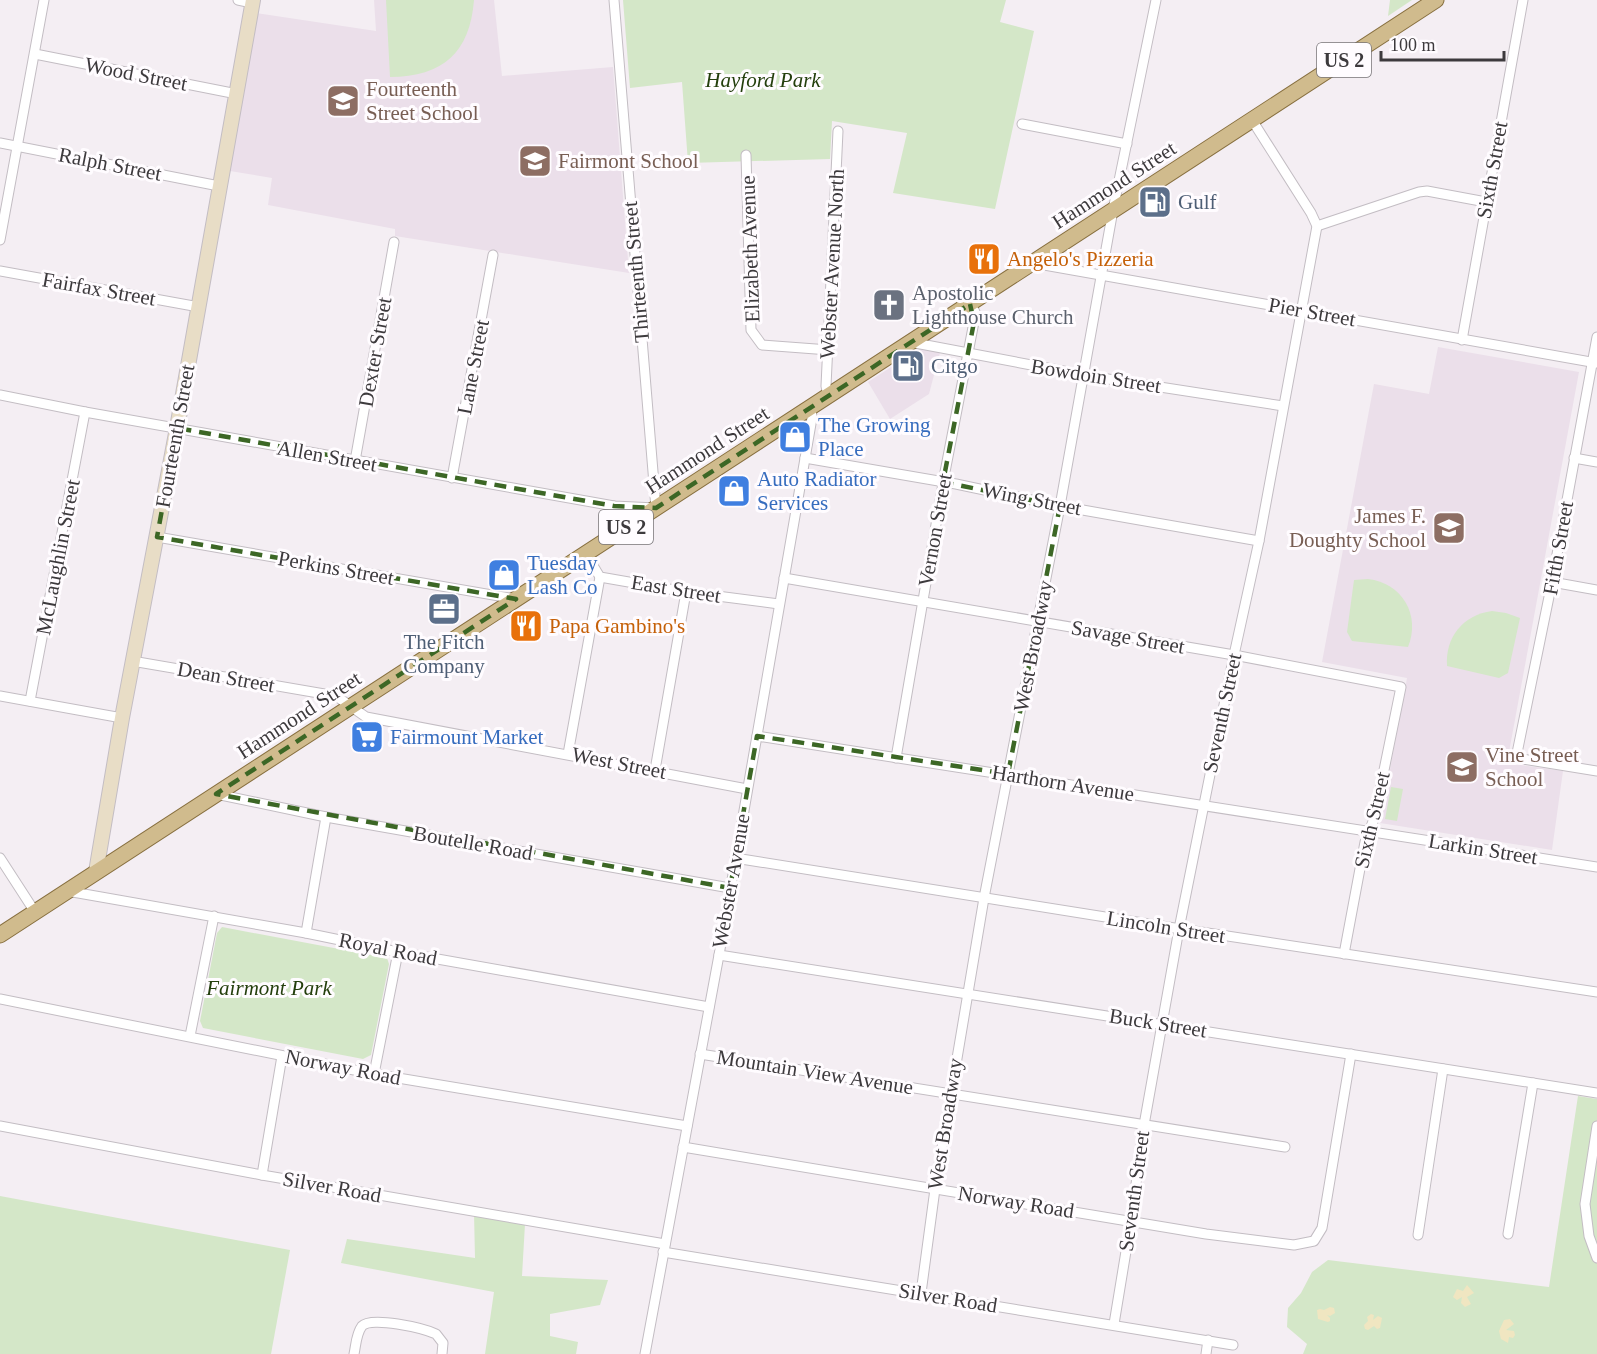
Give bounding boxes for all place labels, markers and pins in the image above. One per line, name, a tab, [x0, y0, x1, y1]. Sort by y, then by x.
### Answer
place label: Fourteenth Street School	[366, 77, 479, 125]
school or university icon: Fourteenth Street School	[325, 83, 361, 119]
school or university icon: Fairmont School	[517, 143, 553, 179]
place label: Fairmont School	[558, 149, 699, 173]
fuel station icon: Gulf	[1137, 184, 1173, 220]
place label: Gulf	[1178, 190, 1217, 214]
restaurant icon: Angelo's Pizzeria	[966, 241, 1002, 277]
place label: Angelo's Pizzeria	[1007, 247, 1154, 271]
place label: Apostolic Lighthouse Church	[912, 281, 1074, 329]
church icon: Apostolic Lighthouse Church	[871, 287, 907, 323]
fuel station icon: Citgo	[890, 348, 926, 384]
place label: Citgo	[931, 354, 978, 378]
place label: The Growing Place	[818, 413, 931, 461]
shop icon: The Growing Place	[777, 419, 813, 455]
place label: Auto Radiator Services	[757, 467, 877, 515]
shop icon: Auto Radiator Services	[716, 473, 752, 509]
place label: James F. Doughty School	[1289, 504, 1426, 552]
school or university icon: James F. Doughty School	[1431, 510, 1467, 546]
place label: Tuesday Lash Co	[527, 551, 598, 599]
shop icon: Tuesday Lash Co	[486, 557, 522, 593]
office icon: The Fitch Company	[426, 591, 462, 627]
restaurant icon: Papa Gambino's	[508, 608, 544, 644]
place label: Papa Gambino's	[549, 614, 685, 638]
place label: The Fitch Company	[403, 630, 485, 678]
supermarket icon: Fairmount Market	[349, 719, 385, 755]
place label: Fairmount Market	[390, 725, 544, 749]
place label: Vine Street School	[1485, 743, 1579, 791]
school or university icon: Vine Street School	[1444, 749, 1480, 785]

